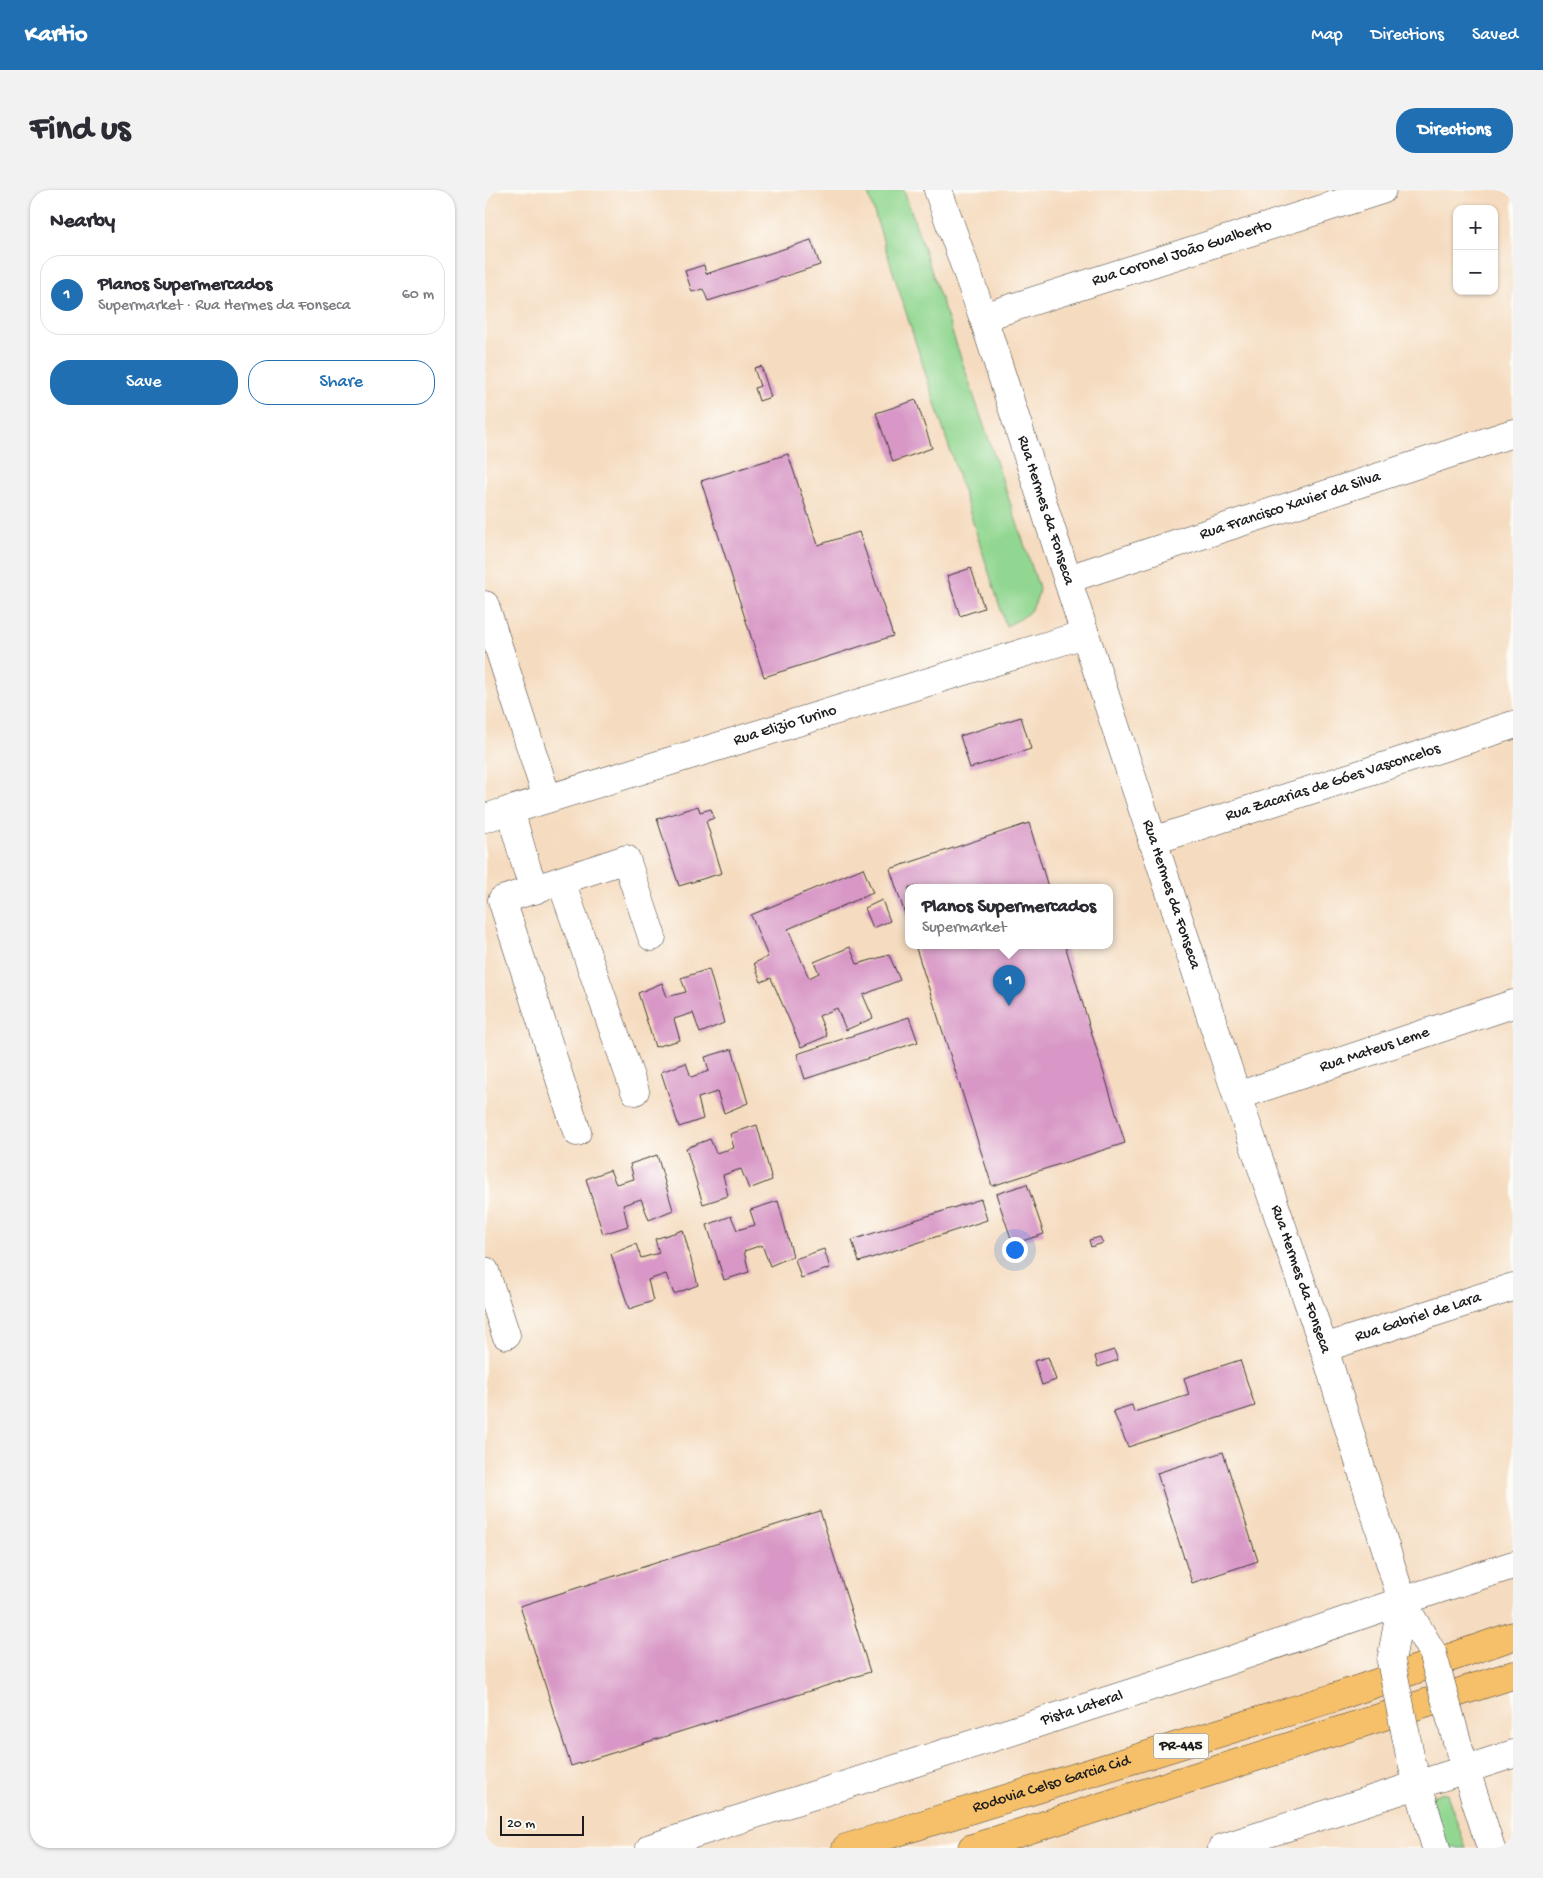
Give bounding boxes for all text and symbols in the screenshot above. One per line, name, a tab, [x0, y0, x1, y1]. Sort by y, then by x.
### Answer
text: Kartio	[25, 21, 88, 50]
text: Map	[1311, 25, 1343, 46]
text: Directions	[1371, 25, 1444, 46]
text: Saved	[1472, 25, 1518, 46]
button: Directions	[1396, 108, 1513, 153]
text: Find us	[30, 110, 130, 151]
map controls	[1453, 205, 1498, 295]
button: +	[1453, 205, 1498, 250]
text: Nearby	[50, 210, 115, 235]
street label: Rua Coronel João Gualberto	[1090, 216, 1275, 291]
button: −	[1453, 250, 1498, 295]
text: Planos Supermercados	[98, 274, 272, 297]
text: 1	[64, 286, 70, 305]
text: 60 m	[402, 286, 434, 305]
text: Supermarket · Rua Hermes da Fonseca	[98, 297, 351, 316]
button: Save	[50, 360, 238, 405]
button: Share	[248, 360, 435, 405]
street label: Rua Hermes da Fonseca	[1012, 433, 1078, 589]
street label: Rua Francisco Xavier da Silva	[1197, 467, 1384, 545]
street label: Rua Elizio Turino	[731, 701, 839, 751]
street label: Rua Zacarias de Góes Vasconcelos	[1223, 739, 1444, 826]
street label: Rua Hermes da Fonseca	[1137, 818, 1204, 972]
popup	[905, 884, 1113, 949]
text: Planos Supermercados	[922, 896, 1096, 919]
text: Supermarket	[922, 919, 1006, 938]
pin: 1	[993, 965, 1025, 1006]
street label: Rua Mateus Leme	[1317, 1023, 1432, 1077]
street label: Rua Hermes da Fonseca	[1266, 1203, 1335, 1357]
your location	[1002, 1237, 1028, 1263]
street label: Rua Gabriel de Lara	[1353, 1288, 1485, 1347]
street label: Pista Lateral	[1038, 1687, 1125, 1731]
road number: PR-445	[1153, 1734, 1209, 1758]
street label: Rodovia Celso Garcia Cid	[970, 1751, 1134, 1818]
scale bar	[500, 1813, 584, 1836]
text: 20 m	[507, 1816, 535, 1833]

